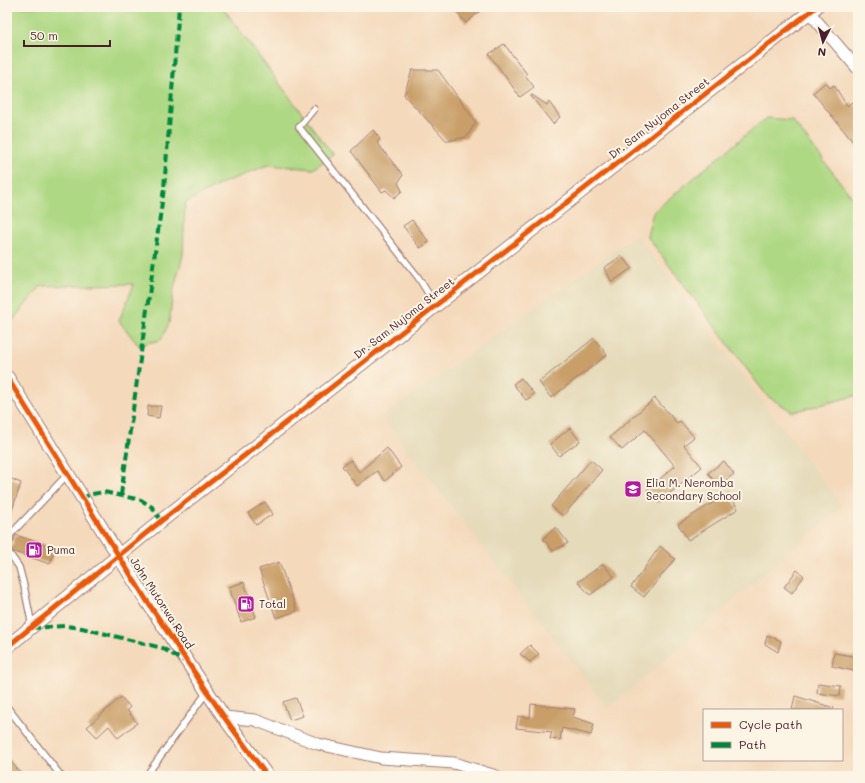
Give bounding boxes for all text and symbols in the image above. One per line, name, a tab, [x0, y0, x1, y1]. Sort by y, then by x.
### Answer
scale bar	[24, 22, 110, 48]
north arrow	[803, 22, 843, 62]
text: 50 m	[30, 27, 58, 43]
text: N	[817, 45, 827, 60]
street label: Dr. Sam Nujoma Street	[605, 74, 712, 162]
street label: Dr. Sam Nujoma Street	[350, 274, 457, 362]
place label: Elia M. Neromba Secondary School	[646, 475, 741, 503]
school or university icon: Elia M. Neromba Secondary School	[623, 479, 643, 499]
fuel station icon: Puma	[24, 540, 44, 560]
place label: Puma	[47, 542, 76, 557]
street label: John Mutorwa Road	[127, 554, 198, 651]
fuel station icon: Total	[236, 594, 256, 614]
place label: Total	[259, 596, 286, 611]
legend	[703, 709, 843, 761]
text: Cycle path	[739, 716, 802, 732]
text: Path	[739, 736, 766, 752]

